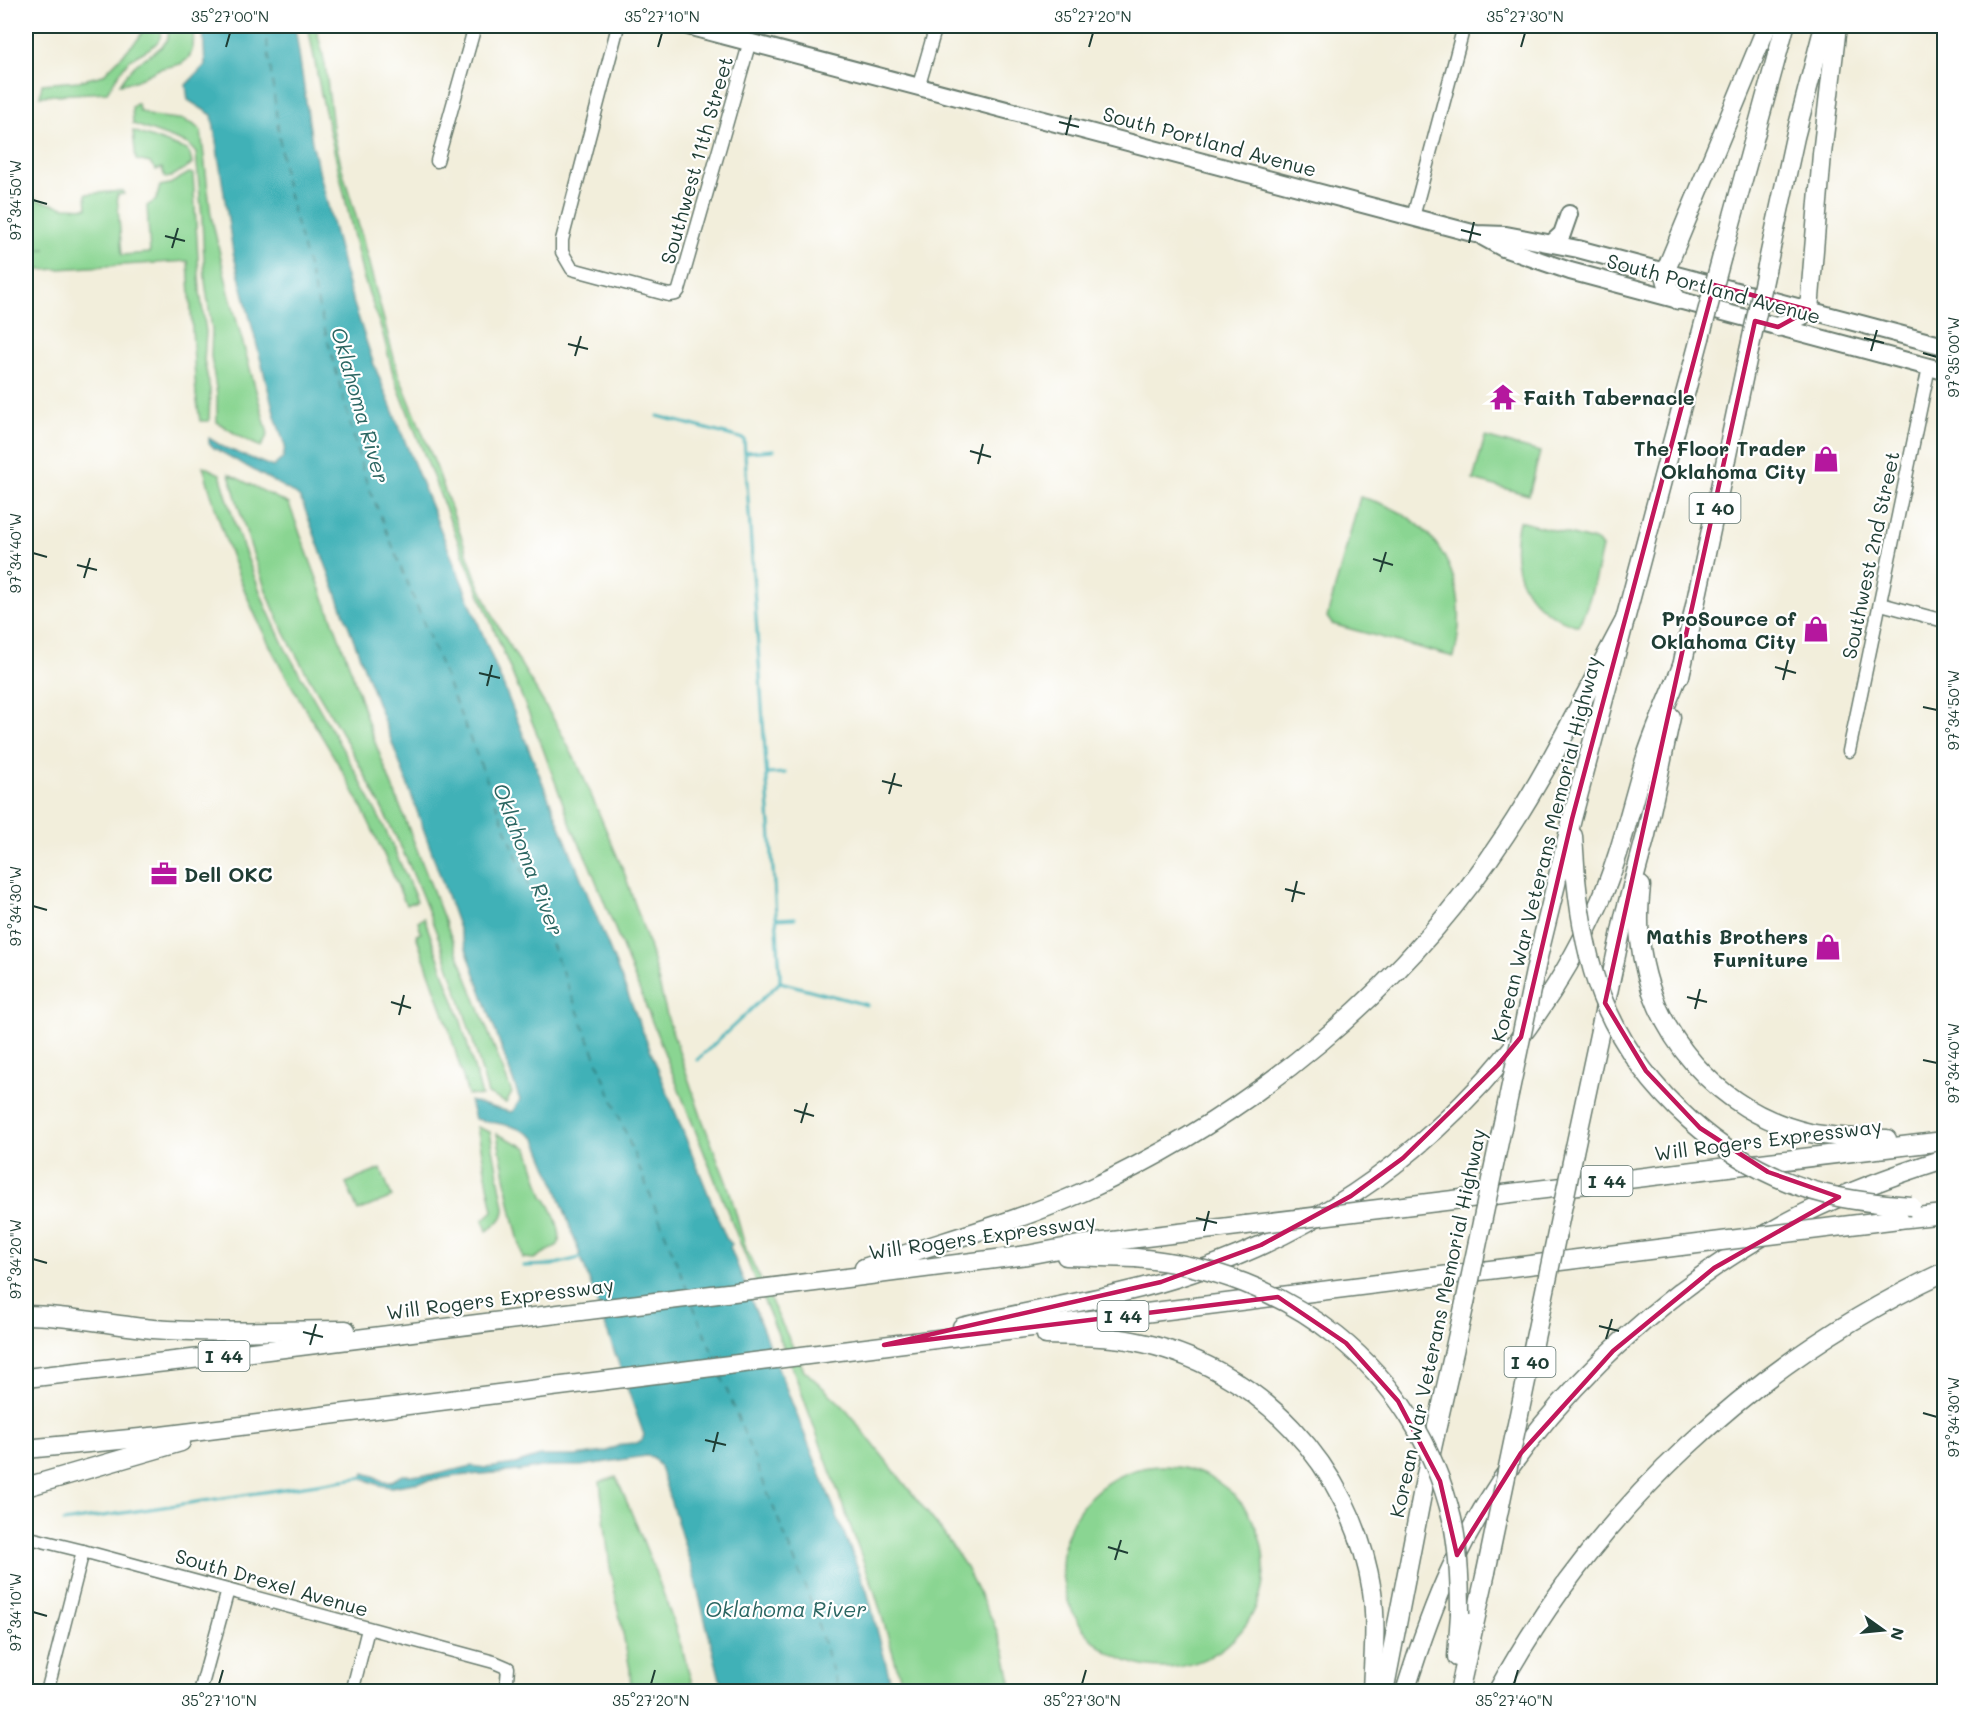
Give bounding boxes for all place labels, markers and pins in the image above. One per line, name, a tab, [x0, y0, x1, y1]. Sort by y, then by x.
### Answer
temple icon: Faith Tabernacle	[1488, 382, 1518, 412]
place label: Faith Tabernacle	[1523, 384, 1695, 410]
place label: The Floor Trader Oklahoma City	[1634, 435, 1806, 484]
shop icon: The Floor Trader Oklahoma City	[1811, 444, 1841, 474]
place label: ProSource of Oklahoma City	[1651, 605, 1796, 654]
shop icon: ProSource of Oklahoma City	[1801, 614, 1831, 644]
office icon: Dell OKC	[149, 859, 179, 889]
place label: Dell OKC	[184, 861, 273, 887]
place label: Mathis Brothers Furniture	[1646, 923, 1808, 972]
shop icon: Mathis Brothers Furniture	[1813, 932, 1843, 962]

